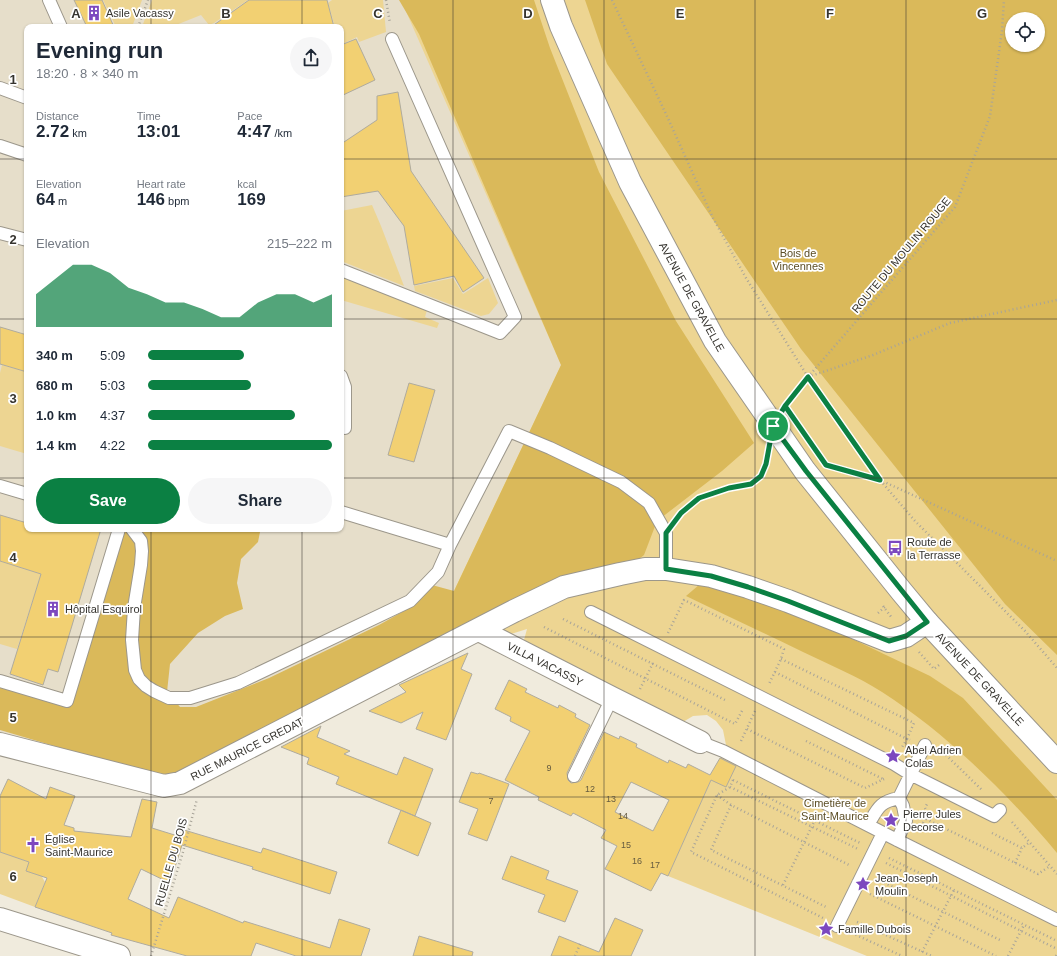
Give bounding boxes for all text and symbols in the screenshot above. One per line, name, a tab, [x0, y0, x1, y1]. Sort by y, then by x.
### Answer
building icon: Asile Vacassy	[85, 4, 103, 22]
text: A	[71, 6, 81, 21]
text: B	[221, 6, 231, 21]
text: C	[373, 6, 383, 21]
text: D	[523, 6, 533, 21]
text: E	[676, 6, 685, 21]
text: F	[826, 6, 834, 21]
text: G	[977, 6, 987, 21]
place label: Asile Vacassy	[106, 7, 174, 19]
map controls	[1005, 12, 1045, 52]
button: locate	[1005, 12, 1045, 52]
button: share	[290, 37, 332, 79]
text: Evening run	[36, 38, 163, 63]
text: 18:20 · 8 × 340 m	[36, 66, 138, 81]
text: 1	[9, 72, 17, 87]
text: Distance	[36, 110, 79, 122]
text: Time	[137, 110, 161, 122]
text: Pace	[237, 110, 262, 122]
text: 2.72	[36, 122, 69, 141]
text: 13:01	[137, 122, 180, 141]
text: 4:47	[237, 122, 271, 141]
text: km	[69, 127, 87, 139]
text: /km	[271, 127, 292, 139]
text: Elevation	[36, 178, 81, 190]
text: Heart rate	[137, 178, 186, 190]
text: kcal	[237, 178, 257, 190]
text: 64	[36, 190, 55, 209]
text: 146	[137, 190, 165, 209]
text: 169	[237, 190, 266, 209]
text: m	[55, 195, 67, 207]
text: bpm	[165, 195, 190, 207]
street label: ROUTE DU MOULIN ROUGE	[849, 195, 953, 315]
text: 2	[9, 232, 17, 247]
text: Elevation	[36, 236, 89, 251]
text: 215–222 m	[267, 236, 332, 251]
street label: AVENUE DE GRAVELLE	[657, 240, 727, 354]
park label: Bois de Vincennes	[772, 247, 824, 272]
text: 340 m	[36, 348, 73, 363]
text: 5:09	[100, 348, 125, 363]
text: 680 m	[36, 378, 73, 393]
text: 5:03	[100, 378, 125, 393]
text: 3	[9, 391, 17, 406]
text: 1.0 km	[36, 408, 76, 423]
text: 4:37	[100, 408, 125, 423]
pin	[756, 409, 790, 443]
icon: arrive	[762, 415, 784, 437]
text: 1.4 km	[36, 438, 76, 453]
text: 4:22	[100, 438, 125, 453]
button: Save	[36, 478, 180, 524]
button: Share	[188, 478, 332, 524]
place label: Route de la Terrasse	[907, 536, 961, 561]
bus stop icon: Route de la Terrasse	[886, 539, 904, 557]
text: 4	[9, 550, 17, 565]
building icon: Hôpital Esquirol	[44, 600, 62, 618]
place label: Hôpital Esquirol	[65, 603, 142, 615]
street label: AVENUE DE GRAVELLE	[934, 630, 1026, 728]
street label: VILLA VACASSY	[505, 640, 586, 689]
text: 5	[9, 710, 17, 725]
street label: RUE MAURICE GREDAT	[189, 715, 306, 783]
place label: Abel Adrien Colas	[905, 744, 961, 769]
place icon: Abel Adrien Colas	[884, 747, 902, 765]
house number: 9	[546, 763, 552, 773]
house number: 12	[585, 784, 595, 794]
house number: 13	[606, 794, 616, 804]
house number: 7	[488, 796, 494, 806]
park label: Cimetière de Saint-Maurice	[801, 797, 869, 822]
place label: Pierre Jules Decorse	[903, 808, 962, 833]
house number: 14	[618, 811, 628, 821]
place icon: Pierre Jules Decorse	[882, 811, 900, 829]
street label: RUELLE DU BOIS	[153, 817, 189, 907]
place label: Église Saint-Maurice	[45, 833, 113, 858]
church icon: Église Saint-Maurice	[24, 836, 42, 854]
house number: 15	[621, 840, 631, 850]
house number: 16	[632, 856, 642, 866]
house number: 17	[650, 860, 660, 870]
text: 6	[9, 869, 17, 884]
place label: Jean-Joseph Moulin	[875, 872, 938, 897]
place icon: Jean-Joseph Moulin	[854, 875, 872, 893]
place icon: Famille Dubois	[817, 920, 835, 938]
place label: Famille Dubois	[838, 923, 911, 935]

